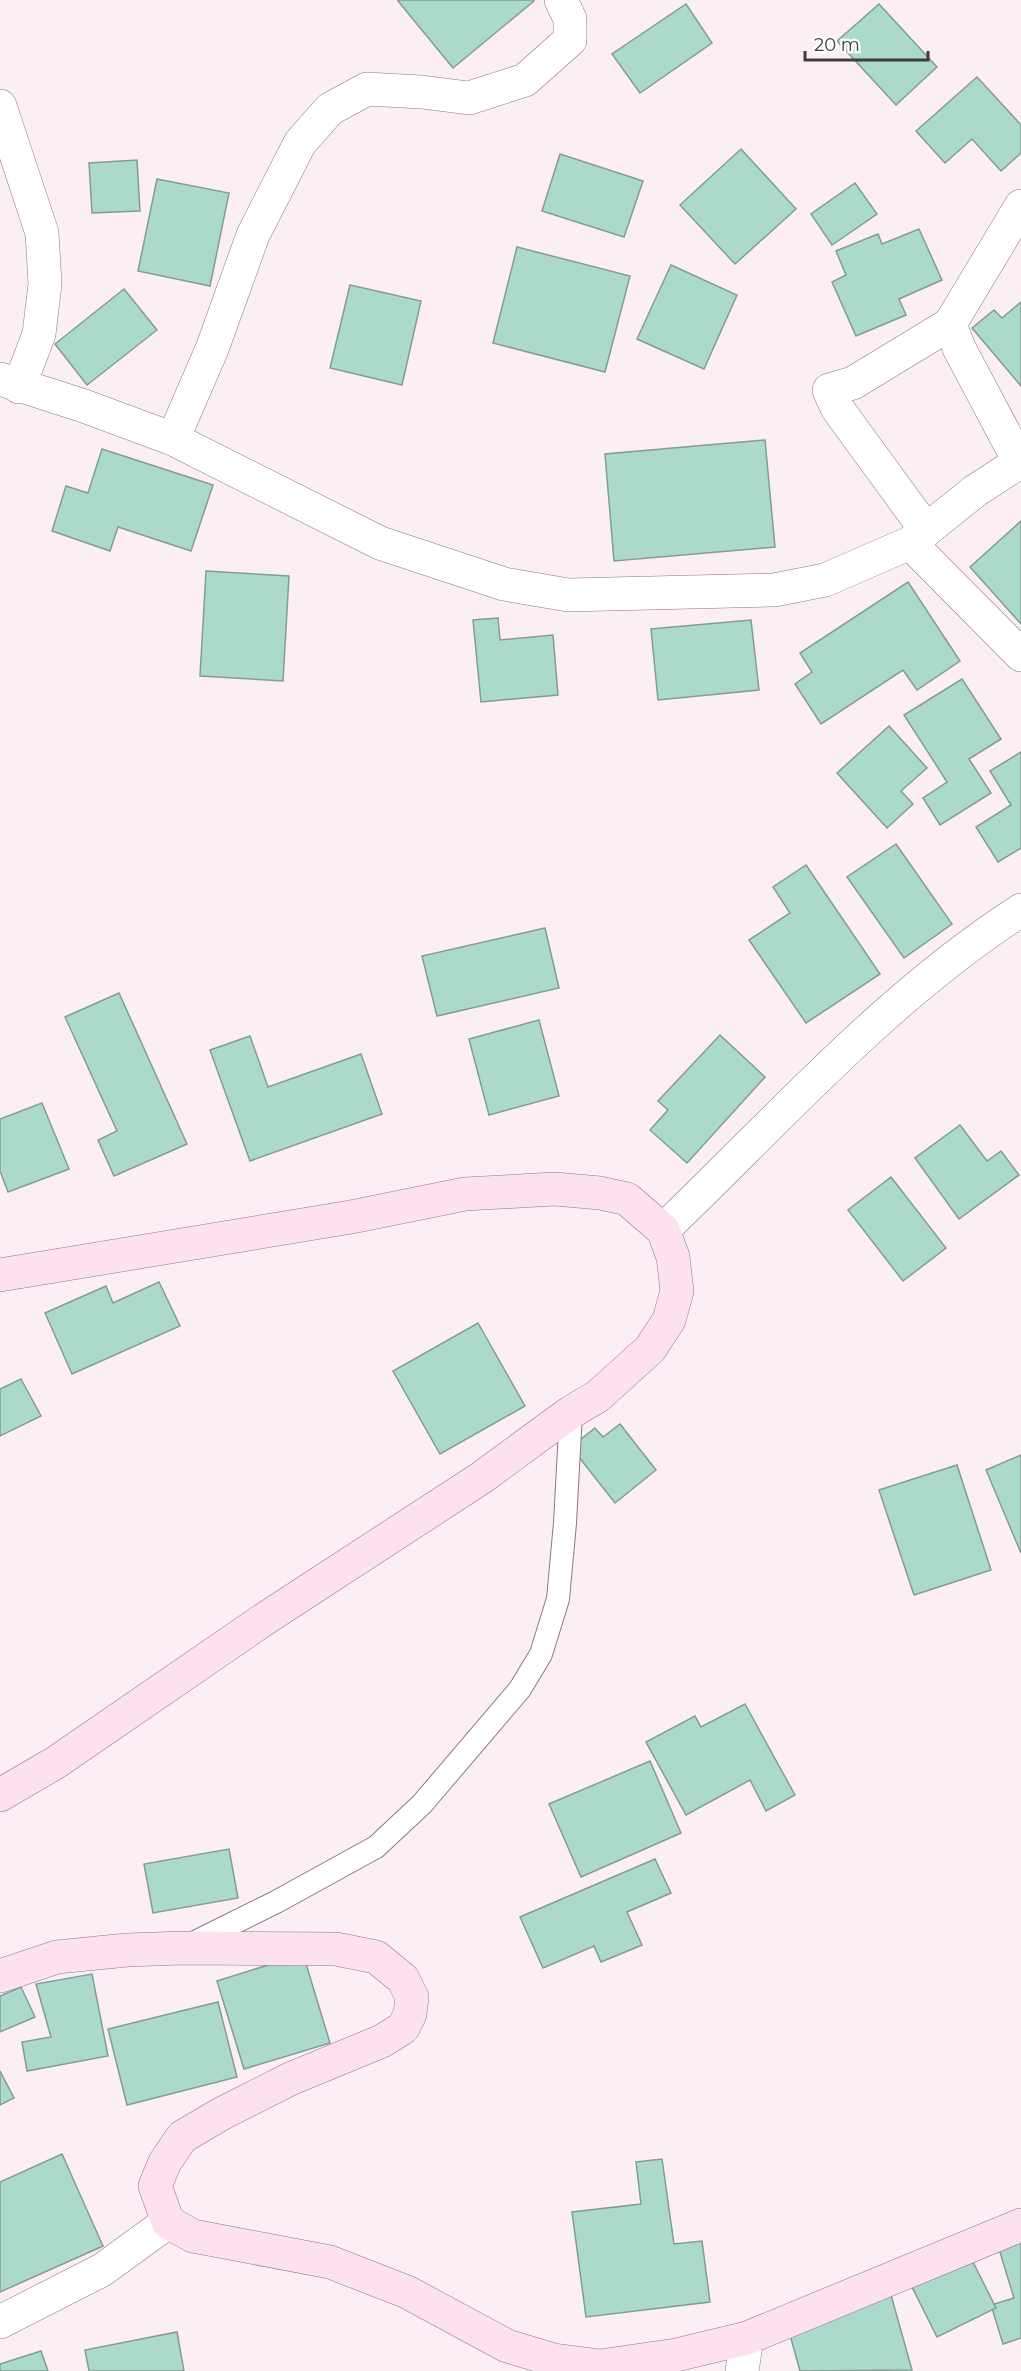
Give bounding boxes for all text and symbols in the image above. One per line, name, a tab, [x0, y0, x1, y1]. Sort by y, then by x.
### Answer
scale bar	[805, 24, 928, 62]
text: 20 m	[814, 34, 860, 56]

